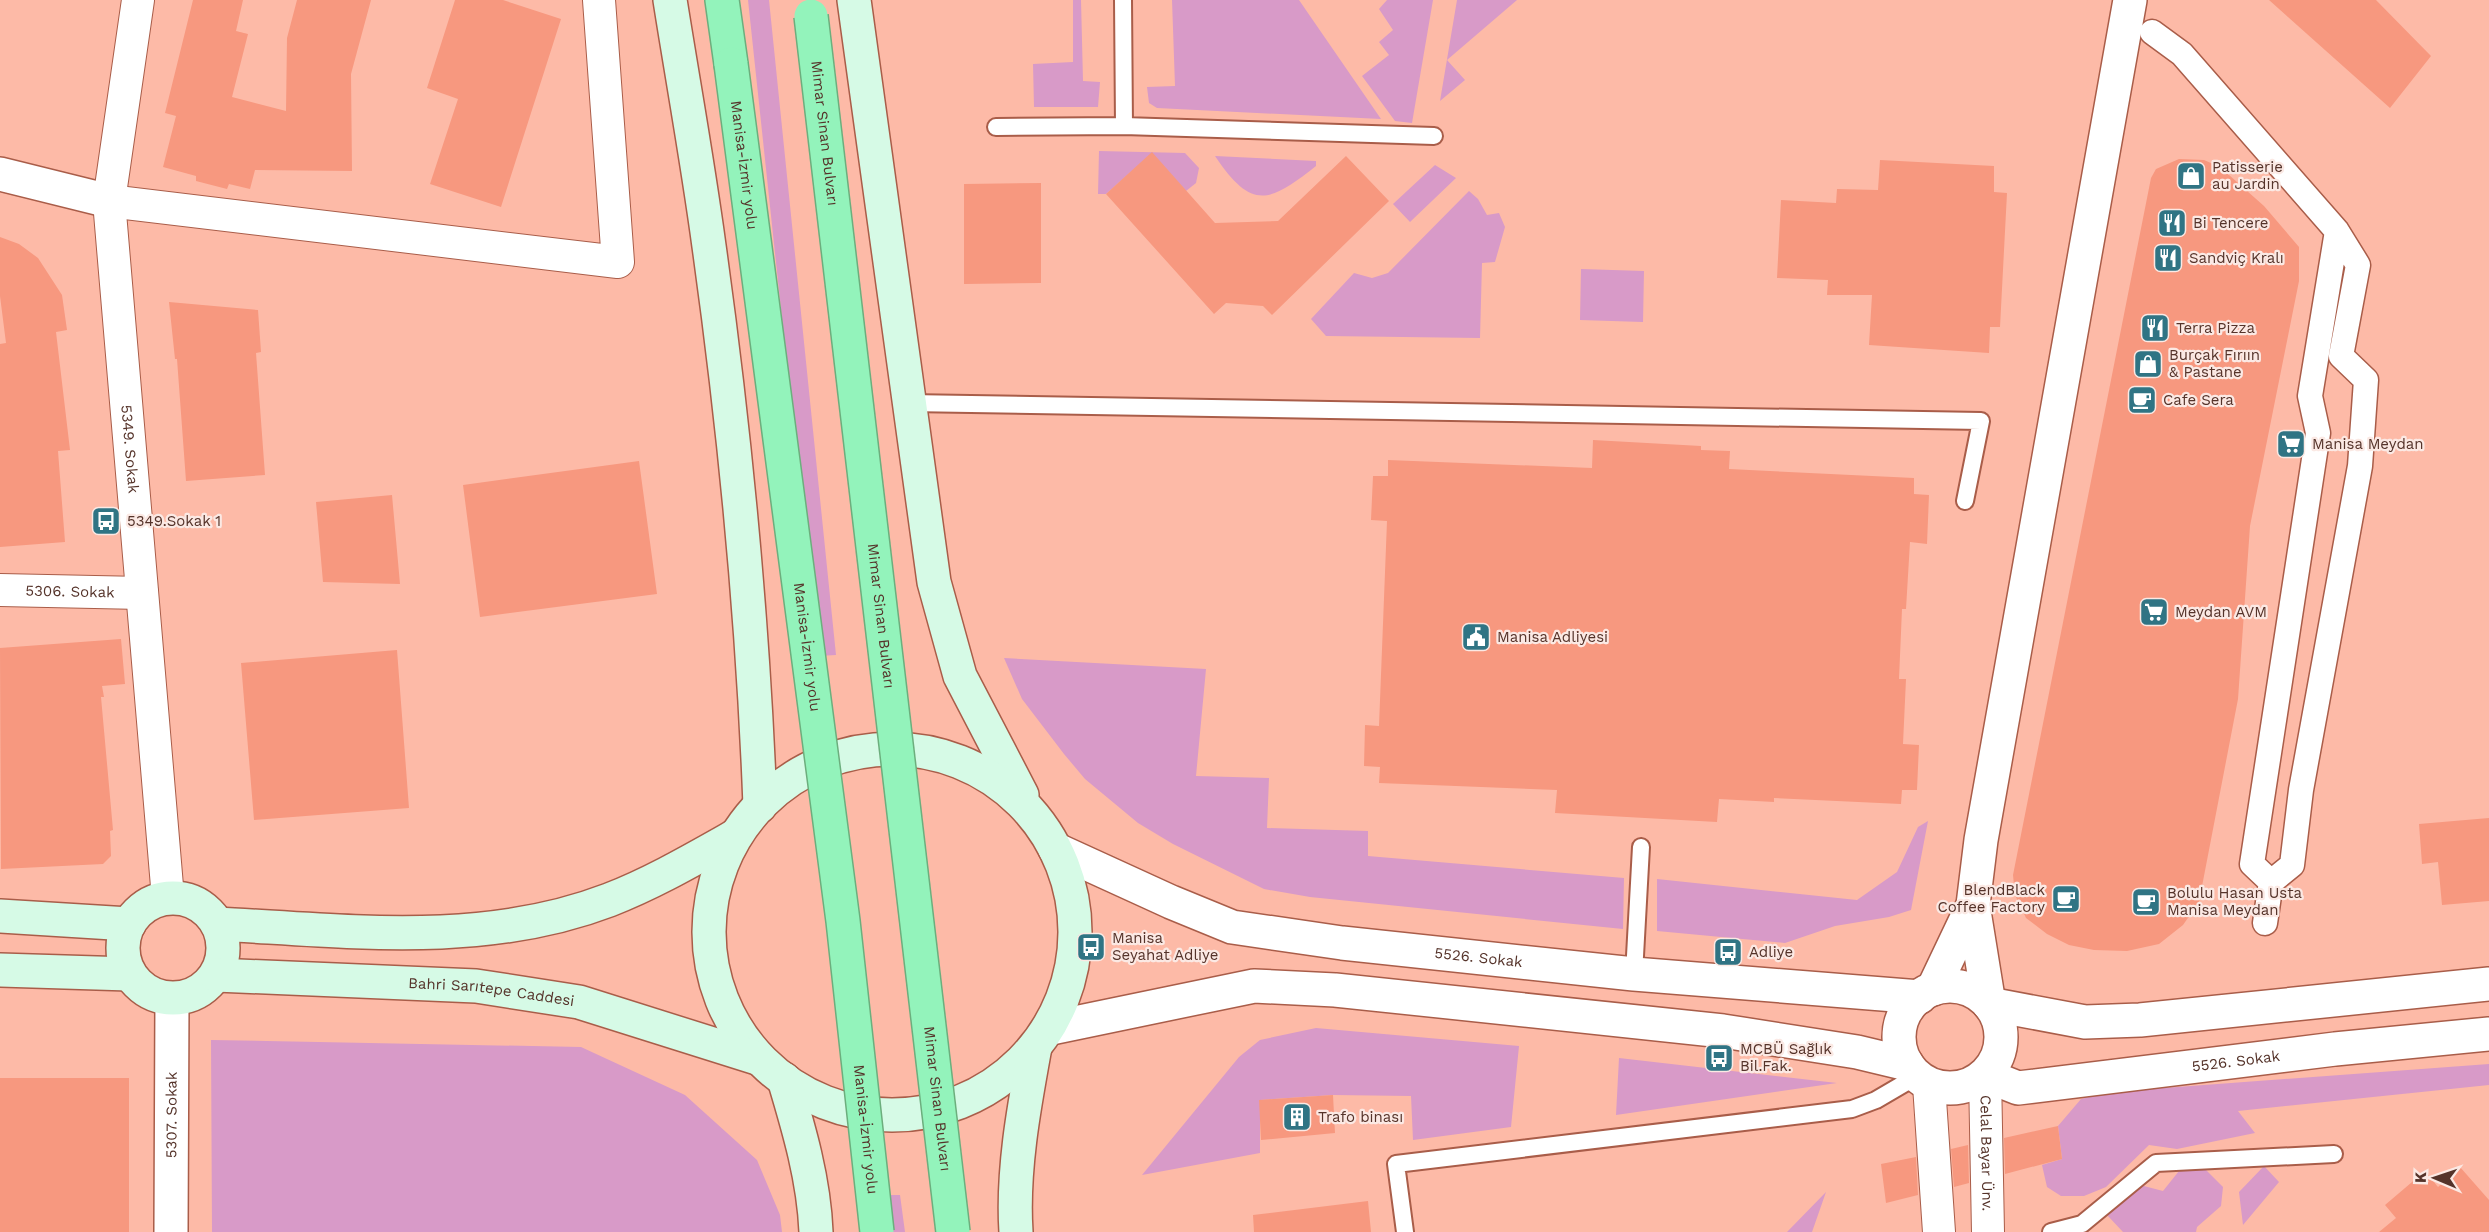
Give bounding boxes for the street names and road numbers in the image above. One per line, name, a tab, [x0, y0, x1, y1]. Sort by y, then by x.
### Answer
street label: Mimar Sinan Bulvarı	[807, 60, 842, 207]
street label: Manisa-İzmir yolu	[727, 99, 762, 231]
street label: 5349. Sokak	[117, 404, 143, 495]
street label: Mimar Sinan Bulvarı	[864, 542, 898, 689]
street label: Manisa-İzmir yolu	[790, 581, 825, 713]
street label: 5306. Sokak	[25, 582, 115, 601]
street label: 5526. Sokak	[1434, 944, 1524, 971]
street label: Bahri Sarıtepe Caddesi	[408, 974, 576, 1010]
street label: Mimar Sinan Bulvarı	[920, 1025, 955, 1172]
street label: 5526. Sokak	[2191, 1047, 2281, 1076]
street label: Manisa-İzmir yolu	[850, 1064, 882, 1195]
street label: 5307. Sokak	[162, 1071, 181, 1158]
street label: Celal Bayar Ünv.	[1976, 1095, 1997, 1211]

